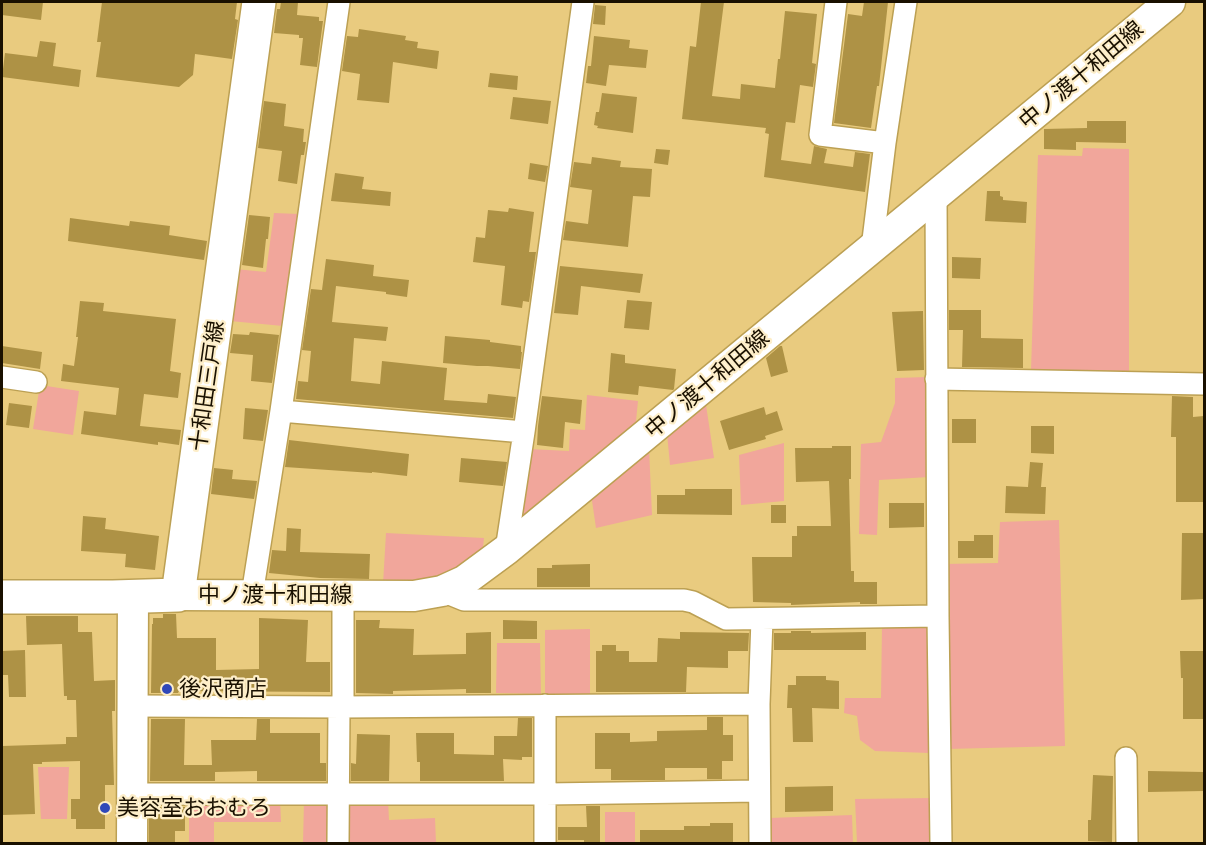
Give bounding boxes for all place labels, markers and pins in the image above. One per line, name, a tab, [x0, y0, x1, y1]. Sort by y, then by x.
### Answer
place label: 後沢商店	[179, 676, 267, 702]
marker: 後沢商店	[160, 682, 174, 696]
place label: 美容室おおむろ	[117, 795, 271, 821]
marker: 美容室おおむろ	[98, 801, 112, 815]

